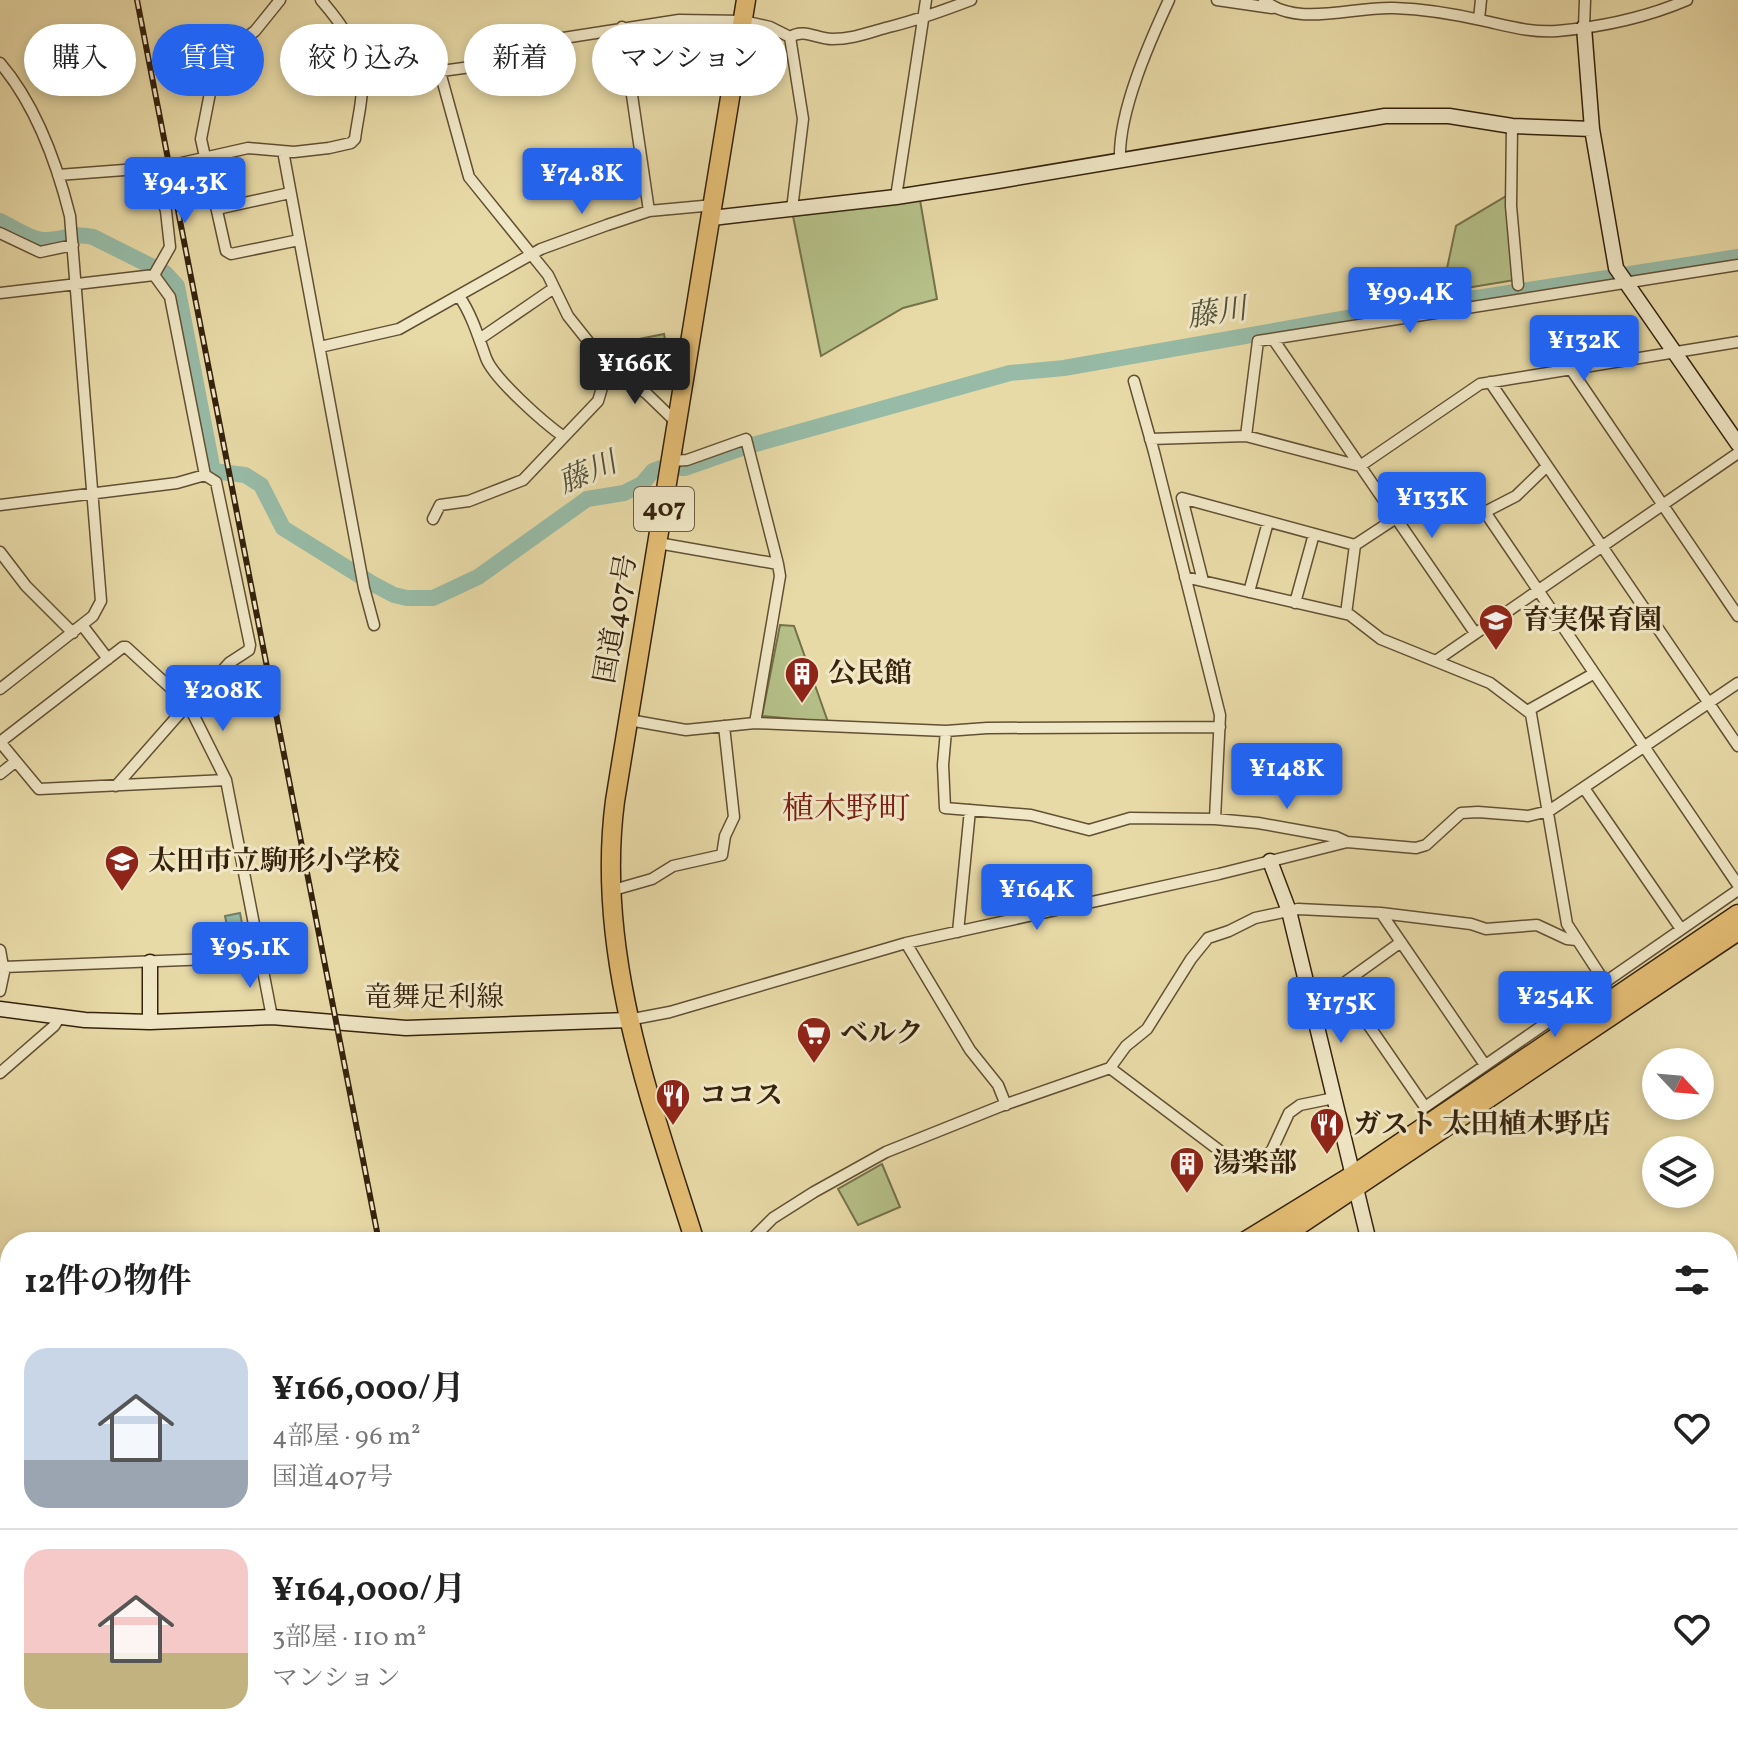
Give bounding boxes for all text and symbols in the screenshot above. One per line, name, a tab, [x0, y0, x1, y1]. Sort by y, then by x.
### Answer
chip: 購入	[24, 24, 136, 96]
chip: 賃貸	[152, 24, 264, 96]
chip: 絞り込み	[280, 24, 448, 96]
chip: 新着	[464, 24, 576, 96]
chip: マンション	[592, 24, 787, 96]
pin: ¥74.8K	[517, 148, 647, 216]
text: ¥74.8K	[541, 156, 623, 192]
pin: ¥94.3K	[120, 157, 250, 225]
text: ¥94.3K	[142, 165, 228, 201]
pin: ¥99.4K	[1345, 267, 1475, 335]
text: ¥99.4K	[1366, 275, 1454, 311]
water label: 藤川	[1184, 288, 1253, 339]
pin: ¥132K	[1528, 315, 1640, 383]
text: ¥132K	[1548, 323, 1620, 359]
pin: ¥166K	[579, 338, 691, 406]
text: ¥166K	[598, 346, 672, 382]
water label: 藤川	[552, 442, 627, 505]
pin: ¥133K	[1376, 472, 1488, 540]
text: ¥133K	[1396, 480, 1468, 516]
road number: 407	[634, 487, 694, 531]
street label: 国道407号	[586, 551, 648, 687]
school or university icon: 育実保育園	[1477, 602, 1515, 652]
place label: 育実保育園	[1522, 602, 1662, 641]
building icon: 公民館	[783, 655, 821, 705]
place label: 公民館	[828, 655, 912, 694]
pin: ¥208K	[167, 665, 279, 733]
text: ¥208K	[184, 673, 262, 709]
pin: ¥148K	[1231, 743, 1343, 811]
text: ¥148K	[1249, 751, 1325, 787]
district label: 植木野町	[782, 789, 910, 833]
school or university icon: 太田市立駒形小学校	[103, 843, 141, 893]
place label: 太田市立駒形小学校	[148, 843, 400, 882]
pin: ¥164K	[981, 864, 1093, 932]
text: ¥164K	[999, 872, 1075, 908]
pin: ¥95.1K	[185, 922, 315, 990]
text: ¥95.1K	[210, 930, 290, 966]
pin: ¥254K	[1499, 971, 1611, 1039]
pin: ¥175K	[1285, 977, 1397, 1045]
street label: 竜舞足利線	[364, 979, 504, 1018]
text: ¥254K	[1516, 979, 1594, 1015]
text: ¥175K	[1306, 985, 1376, 1021]
supermarket icon: ベルク	[795, 1015, 833, 1065]
place label: ベルク	[840, 1015, 923, 1054]
north arrow	[1642, 1048, 1714, 1120]
map controls	[1642, 1048, 1714, 1208]
restaurant icon: ココス	[654, 1077, 692, 1127]
place label: ココス	[699, 1077, 783, 1116]
restaurant icon: ガスト 太田植木野店	[1308, 1106, 1346, 1156]
place label: ガスト 太田植木野店	[1353, 1106, 1611, 1145]
button: layers	[1642, 1136, 1714, 1208]
building icon: 湯楽部	[1168, 1145, 1206, 1195]
place label: 湯楽部	[1213, 1145, 1297, 1184]
icon: filters	[1670, 1258, 1714, 1302]
text: 12件の物件	[24, 1260, 191, 1307]
text: ¥166,000/月	[272, 1367, 465, 1414]
icon: home	[88, 1380, 184, 1476]
icon: heart	[1670, 1406, 1714, 1450]
text: 4部屋 · 96 m²	[272, 1419, 421, 1455]
text: 国道407号	[272, 1460, 393, 1496]
text: ¥164,000/月	[272, 1568, 466, 1615]
icon: home	[88, 1581, 184, 1677]
icon: heart	[1670, 1607, 1714, 1651]
text: 3部屋 · 110 m²	[272, 1620, 426, 1656]
text: マンション	[272, 1661, 401, 1697]

